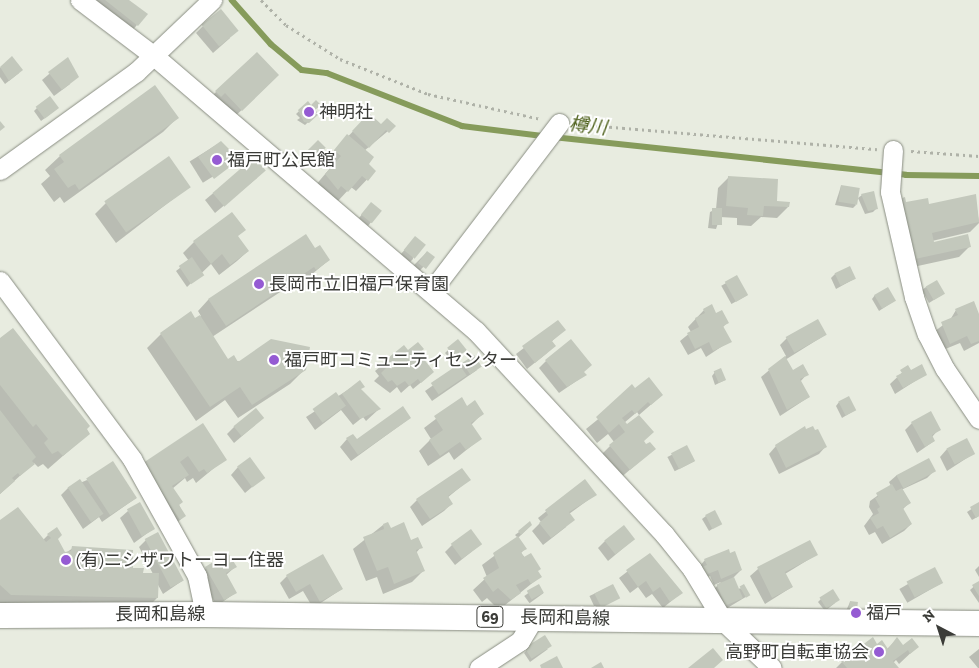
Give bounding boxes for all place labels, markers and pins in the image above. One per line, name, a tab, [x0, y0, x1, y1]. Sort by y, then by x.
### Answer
place label: 神明社	[319, 101, 373, 123]
marker: 神明社	[303, 106, 315, 118]
place label: 福戸町公民館	[227, 149, 335, 171]
marker: 福戸町公民館	[211, 154, 223, 166]
place label: 長岡市立旧福戸保育園	[269, 273, 449, 295]
marker: 長岡市立旧福戸保育園	[253, 278, 265, 290]
place label: 福戸町コミュニティセンター	[284, 349, 518, 371]
marker: 福戸町コミュニティセンター	[268, 354, 280, 366]
place label: (有)ニシザワトーヨー住器	[76, 549, 284, 571]
marker: (有)ニシザワトーヨー住器	[60, 554, 72, 566]
place label: 福戸	[866, 602, 902, 624]
marker: 福戸	[850, 607, 862, 619]
place label: 高野町自転車協会	[725, 641, 869, 663]
marker: 高野町自転車協会	[873, 646, 885, 658]

